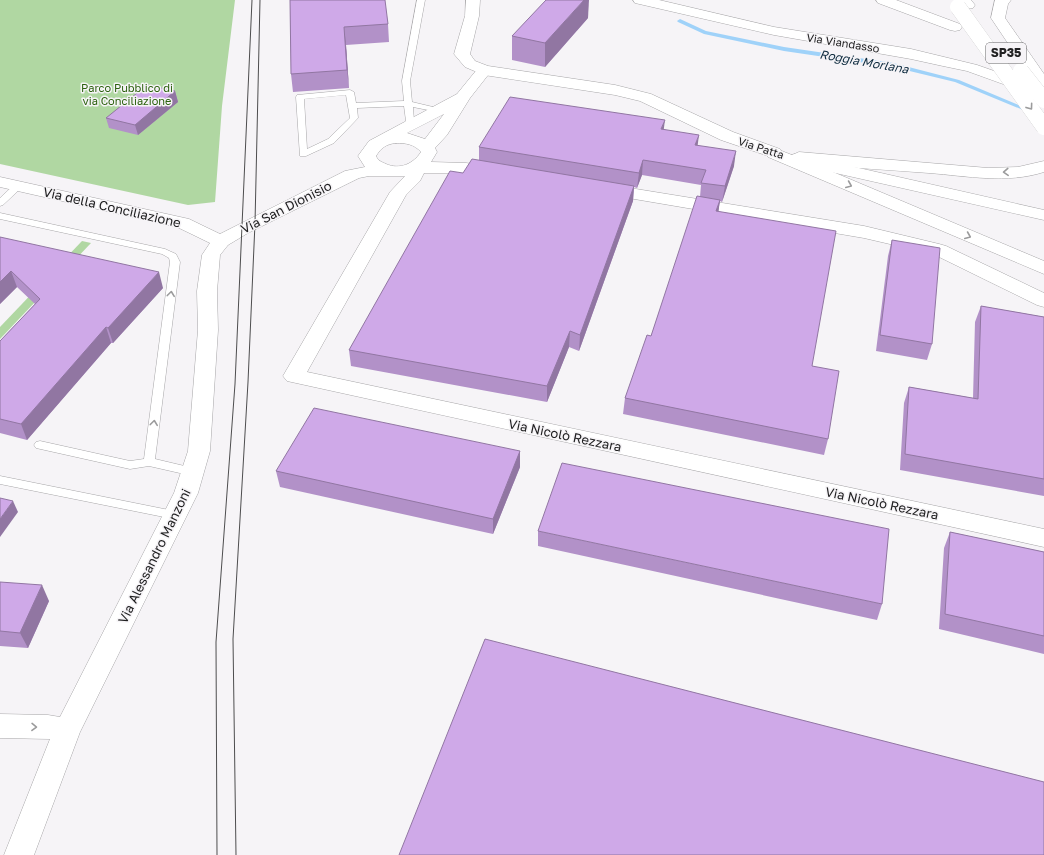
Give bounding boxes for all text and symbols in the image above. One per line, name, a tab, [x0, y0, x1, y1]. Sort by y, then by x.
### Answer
street label: Via Viandasso	[806, 30, 881, 55]
road number: SP35	[986, 43, 1026, 63]
water label: Roggia Morlana	[818, 46, 911, 77]
park label: Parco Pubblico di via Conciliazione	[81, 81, 173, 107]
one-way arrow	[1025, 103, 1032, 110]
street label: Via Patta	[737, 134, 786, 161]
one-way arrow	[1003, 167, 1009, 176]
street label: Via San Dionisio	[238, 177, 334, 237]
one-way arrow	[844, 180, 852, 188]
street label: Via della Conciliazione	[42, 183, 182, 231]
one-way arrow	[964, 231, 972, 239]
one-way arrow	[166, 291, 175, 297]
street label: Via Nicolò Rezzara	[507, 415, 623, 455]
one-way arrow	[149, 420, 158, 426]
street label: Via Nicolò Rezzara	[824, 483, 940, 523]
street label: Via Alessandro Manzoni	[114, 486, 194, 626]
one-way arrow	[31, 723, 37, 731]

